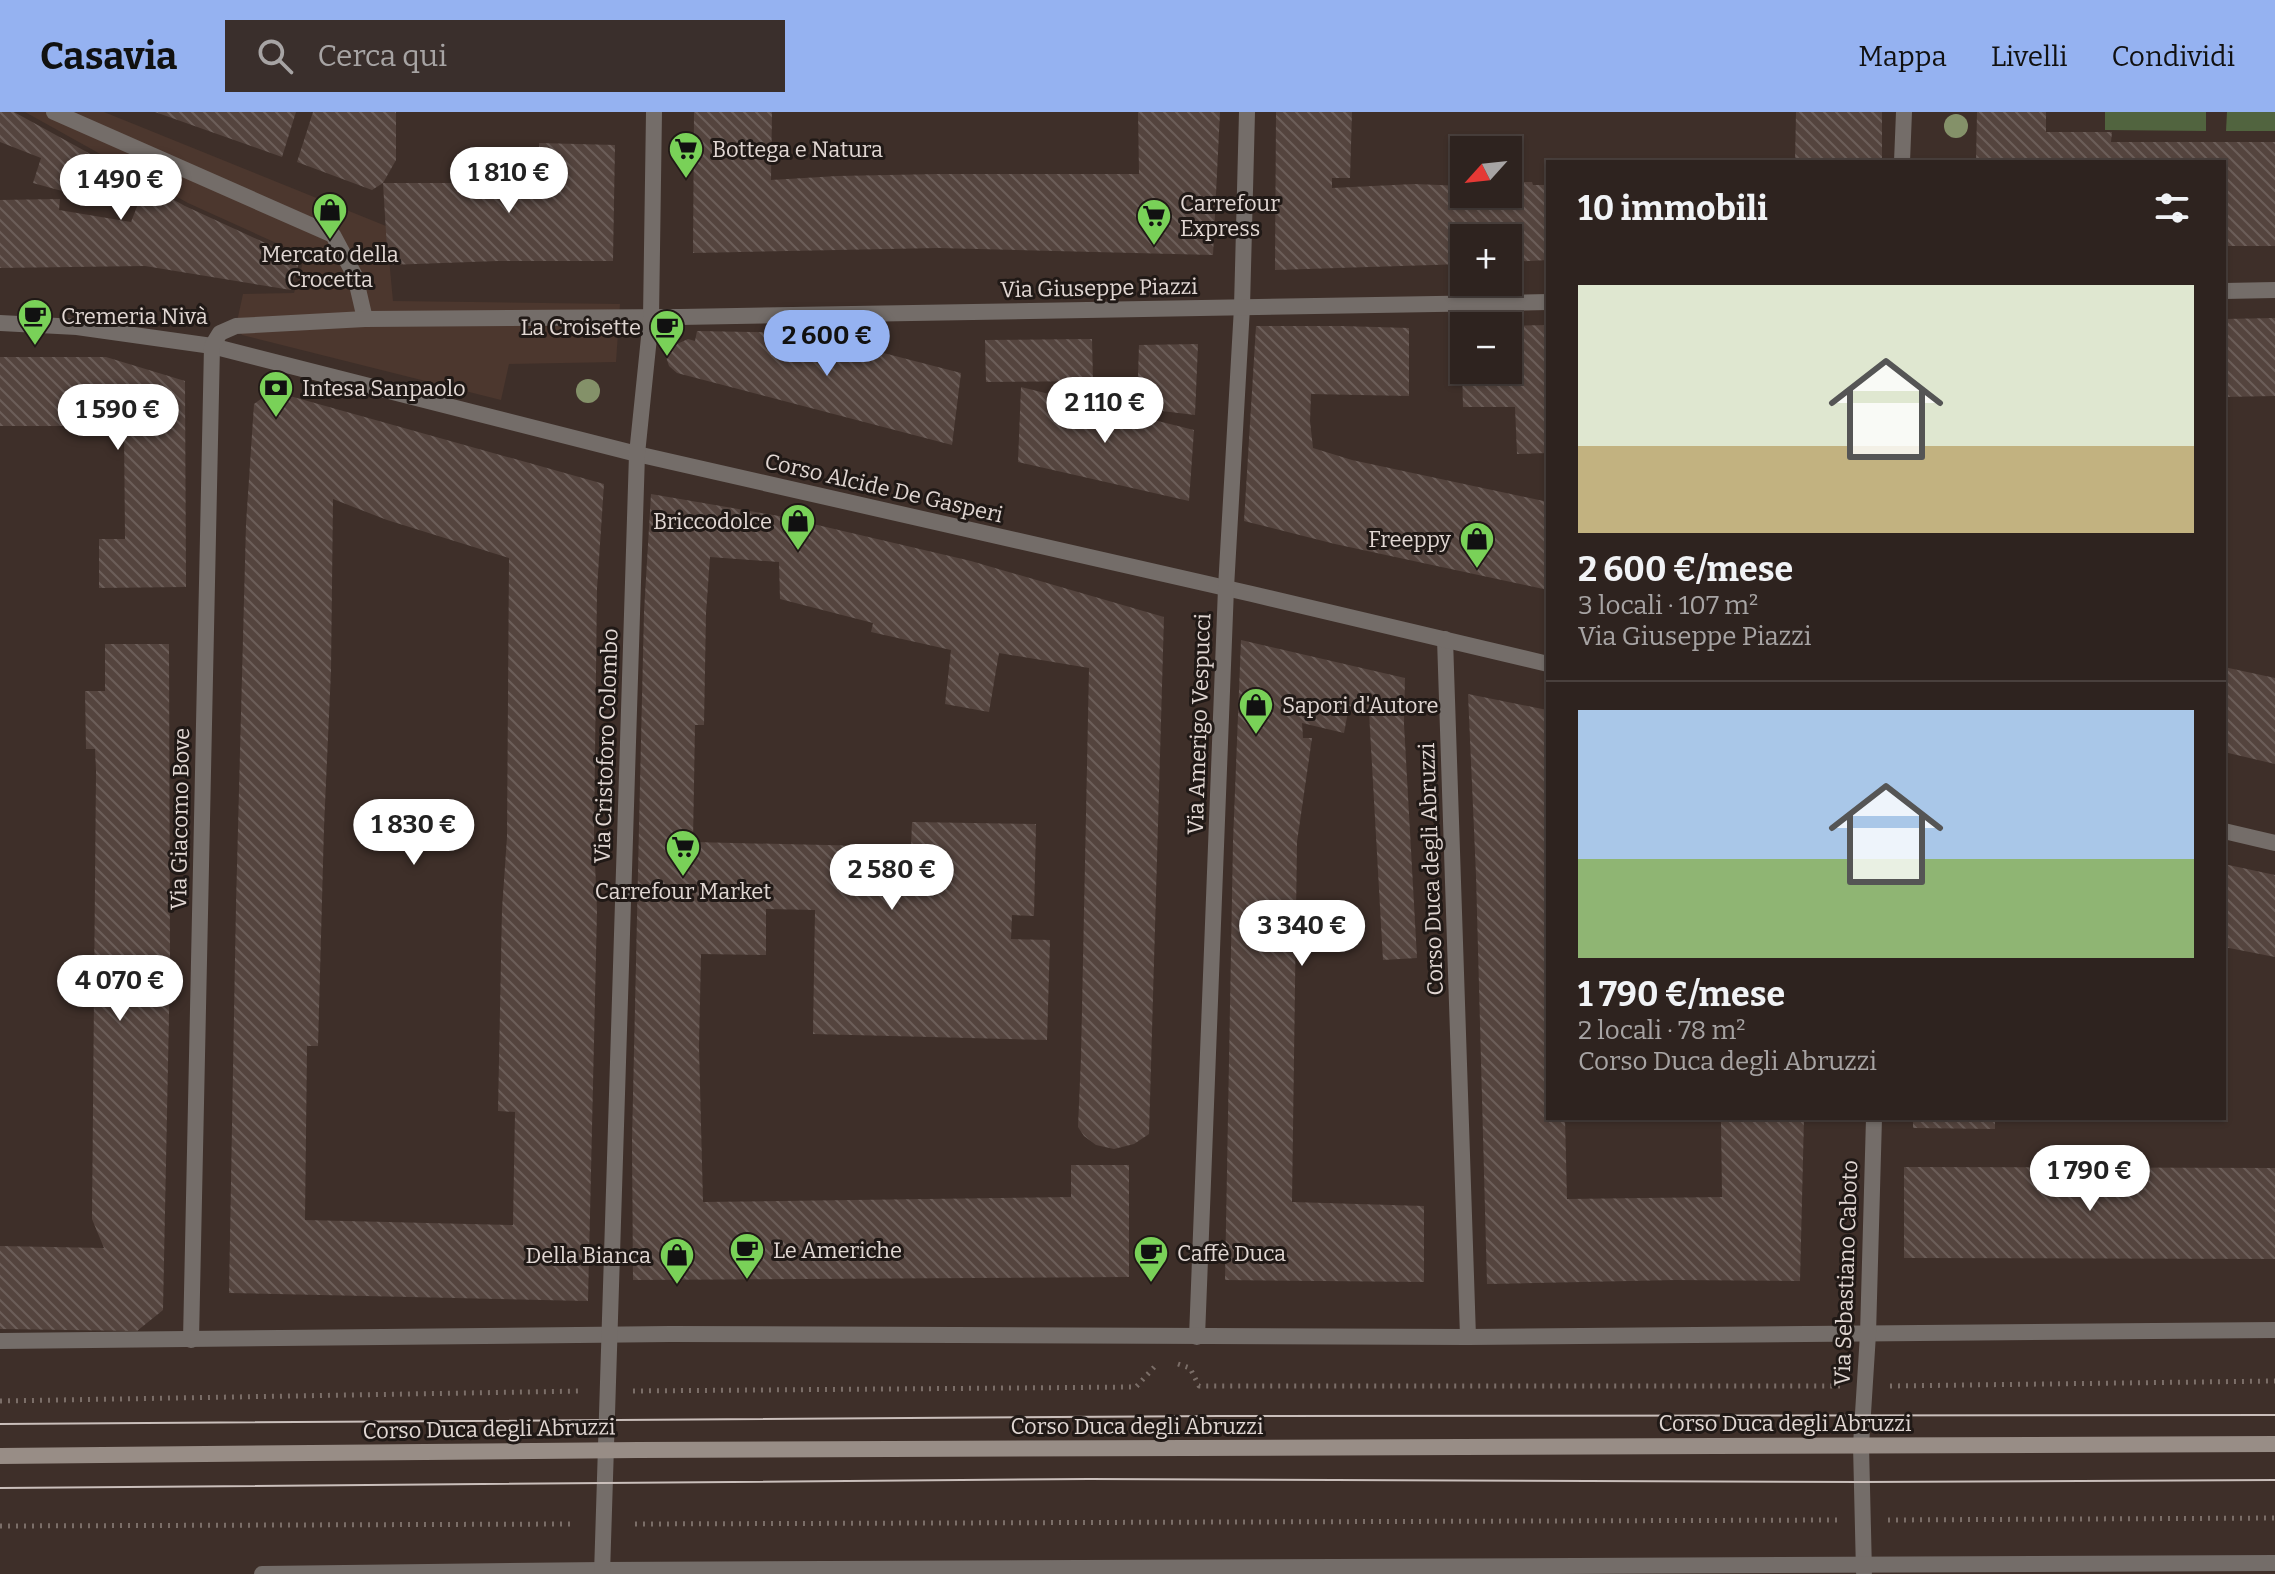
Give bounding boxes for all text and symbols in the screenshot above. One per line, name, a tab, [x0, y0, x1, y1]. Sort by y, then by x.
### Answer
search box	[225, 20, 785, 92]
text: Casavia	[40, 33, 177, 79]
icon: search	[253, 34, 297, 78]
text: Cerca qui	[317, 38, 447, 74]
text: Mappa	[1858, 40, 1947, 73]
text: Livelli	[1991, 40, 2068, 73]
text: Condividi	[2112, 40, 2235, 73]
supermarket icon: Bottega e Natura	[667, 130, 705, 180]
place label: Bottega e Natura	[712, 136, 883, 163]
north arrow	[1450, 136, 1522, 208]
map controls	[1450, 136, 1522, 384]
pin: 1 810 €	[435, 147, 583, 215]
pin: 1 490 €	[47, 154, 195, 222]
text: 1 810 €	[468, 157, 550, 188]
text: 1 490 €	[78, 164, 164, 195]
icon: filters	[2150, 186, 2194, 230]
text: 10 immobili	[1578, 188, 1768, 229]
place label: Carrefour Express	[1180, 190, 1280, 242]
shop icon: Mercato della Crocetta	[311, 191, 349, 241]
supermarket icon: Carrefour Express	[1135, 197, 1173, 247]
button: +	[1450, 224, 1522, 296]
place label: Mercato della Crocetta	[261, 241, 399, 293]
street label: Via Giuseppe Piazzi	[1000, 273, 1198, 303]
cafe icon: Cremeria Nivà	[16, 297, 54, 347]
place label: Cremeria Nivà	[61, 303, 208, 330]
cafe icon: La Croisette	[648, 308, 686, 358]
pin: 2 600 €	[753, 310, 901, 378]
button: −	[1450, 312, 1522, 384]
place label: La Croisette	[521, 314, 641, 341]
text: 2 600 €	[782, 320, 872, 351]
icon: home	[1814, 337, 1958, 481]
bank icon: Intesa Sanpaolo	[257, 369, 295, 419]
place label: Intesa Sanpaolo	[302, 375, 466, 402]
pin: 2 110 €	[1031, 377, 1179, 445]
pin: 1 590 €	[44, 384, 192, 452]
text: 2 110 €	[1064, 387, 1146, 418]
text: 1 590 €	[76, 394, 160, 425]
street label: Corso Alcide De Gasperi	[762, 447, 1006, 529]
shop icon: Briccodolce	[779, 502, 817, 552]
place label: Briccodolce	[653, 508, 772, 535]
shop icon: Freeppy	[1458, 520, 1496, 570]
place label: Freeppy	[1368, 526, 1451, 553]
text: 2 600 €/mese	[1578, 549, 1793, 590]
text: 3 locali · 107 m²	[1578, 590, 1758, 621]
street label: Via Amerigo Vespucci	[1182, 612, 1216, 835]
text: Via Giuseppe Piazzi	[1578, 621, 1811, 652]
street label: Via Cristoforo Colombo	[588, 628, 624, 864]
shop icon: Sapori d'Autore	[1237, 686, 1275, 736]
place label: Sapori d'Autore	[1282, 692, 1439, 719]
street label: Via Giacomo Bove	[165, 728, 195, 910]
street label: Corso Duca degli Abruzzi	[1413, 742, 1449, 996]
icon: home	[1814, 762, 1958, 906]
pin: 1 830 €	[340, 799, 488, 867]
text: 1 830 €	[371, 809, 457, 840]
supermarket icon: Carrefour Market	[664, 828, 702, 878]
pin: 2 580 €	[818, 844, 966, 912]
text: 2 580 €	[848, 854, 936, 885]
place label: Carrefour Market	[595, 878, 771, 905]
pin: 3 340 €	[1228, 900, 1376, 968]
text: 3 340 €	[1257, 910, 1347, 941]
pin: 4 070 €	[46, 955, 194, 1023]
text: 4 070 €	[75, 965, 165, 996]
text: 1 790 €/mese	[1578, 974, 1785, 1015]
text: 2 locali · 78 m²	[1578, 1015, 1745, 1046]
text: Corso Duca degli Abruzzi	[1578, 1046, 1877, 1077]
pin: 1 790 €	[2016, 1145, 2164, 1213]
text: 1 790 €	[2048, 1155, 2132, 1186]
street label: Via Sebastiano Caboto	[1829, 1160, 1863, 1386]
cafe icon: Le Americhe	[728, 1231, 766, 1281]
cafe icon: Caffè Duca	[1132, 1234, 1170, 1284]
shop icon: Della Bianca	[658, 1236, 696, 1286]
place label: Le Americhe	[773, 1237, 902, 1264]
place label: Caffè Duca	[1177, 1240, 1286, 1267]
place label: Della Bianca	[526, 1242, 651, 1269]
street label: Corso Duca degli Abruzzi	[1659, 1410, 1912, 1437]
street label: Corso Duca degli Abruzzi	[362, 1413, 616, 1445]
street label: Corso Duca degli Abruzzi	[1011, 1413, 1264, 1440]

